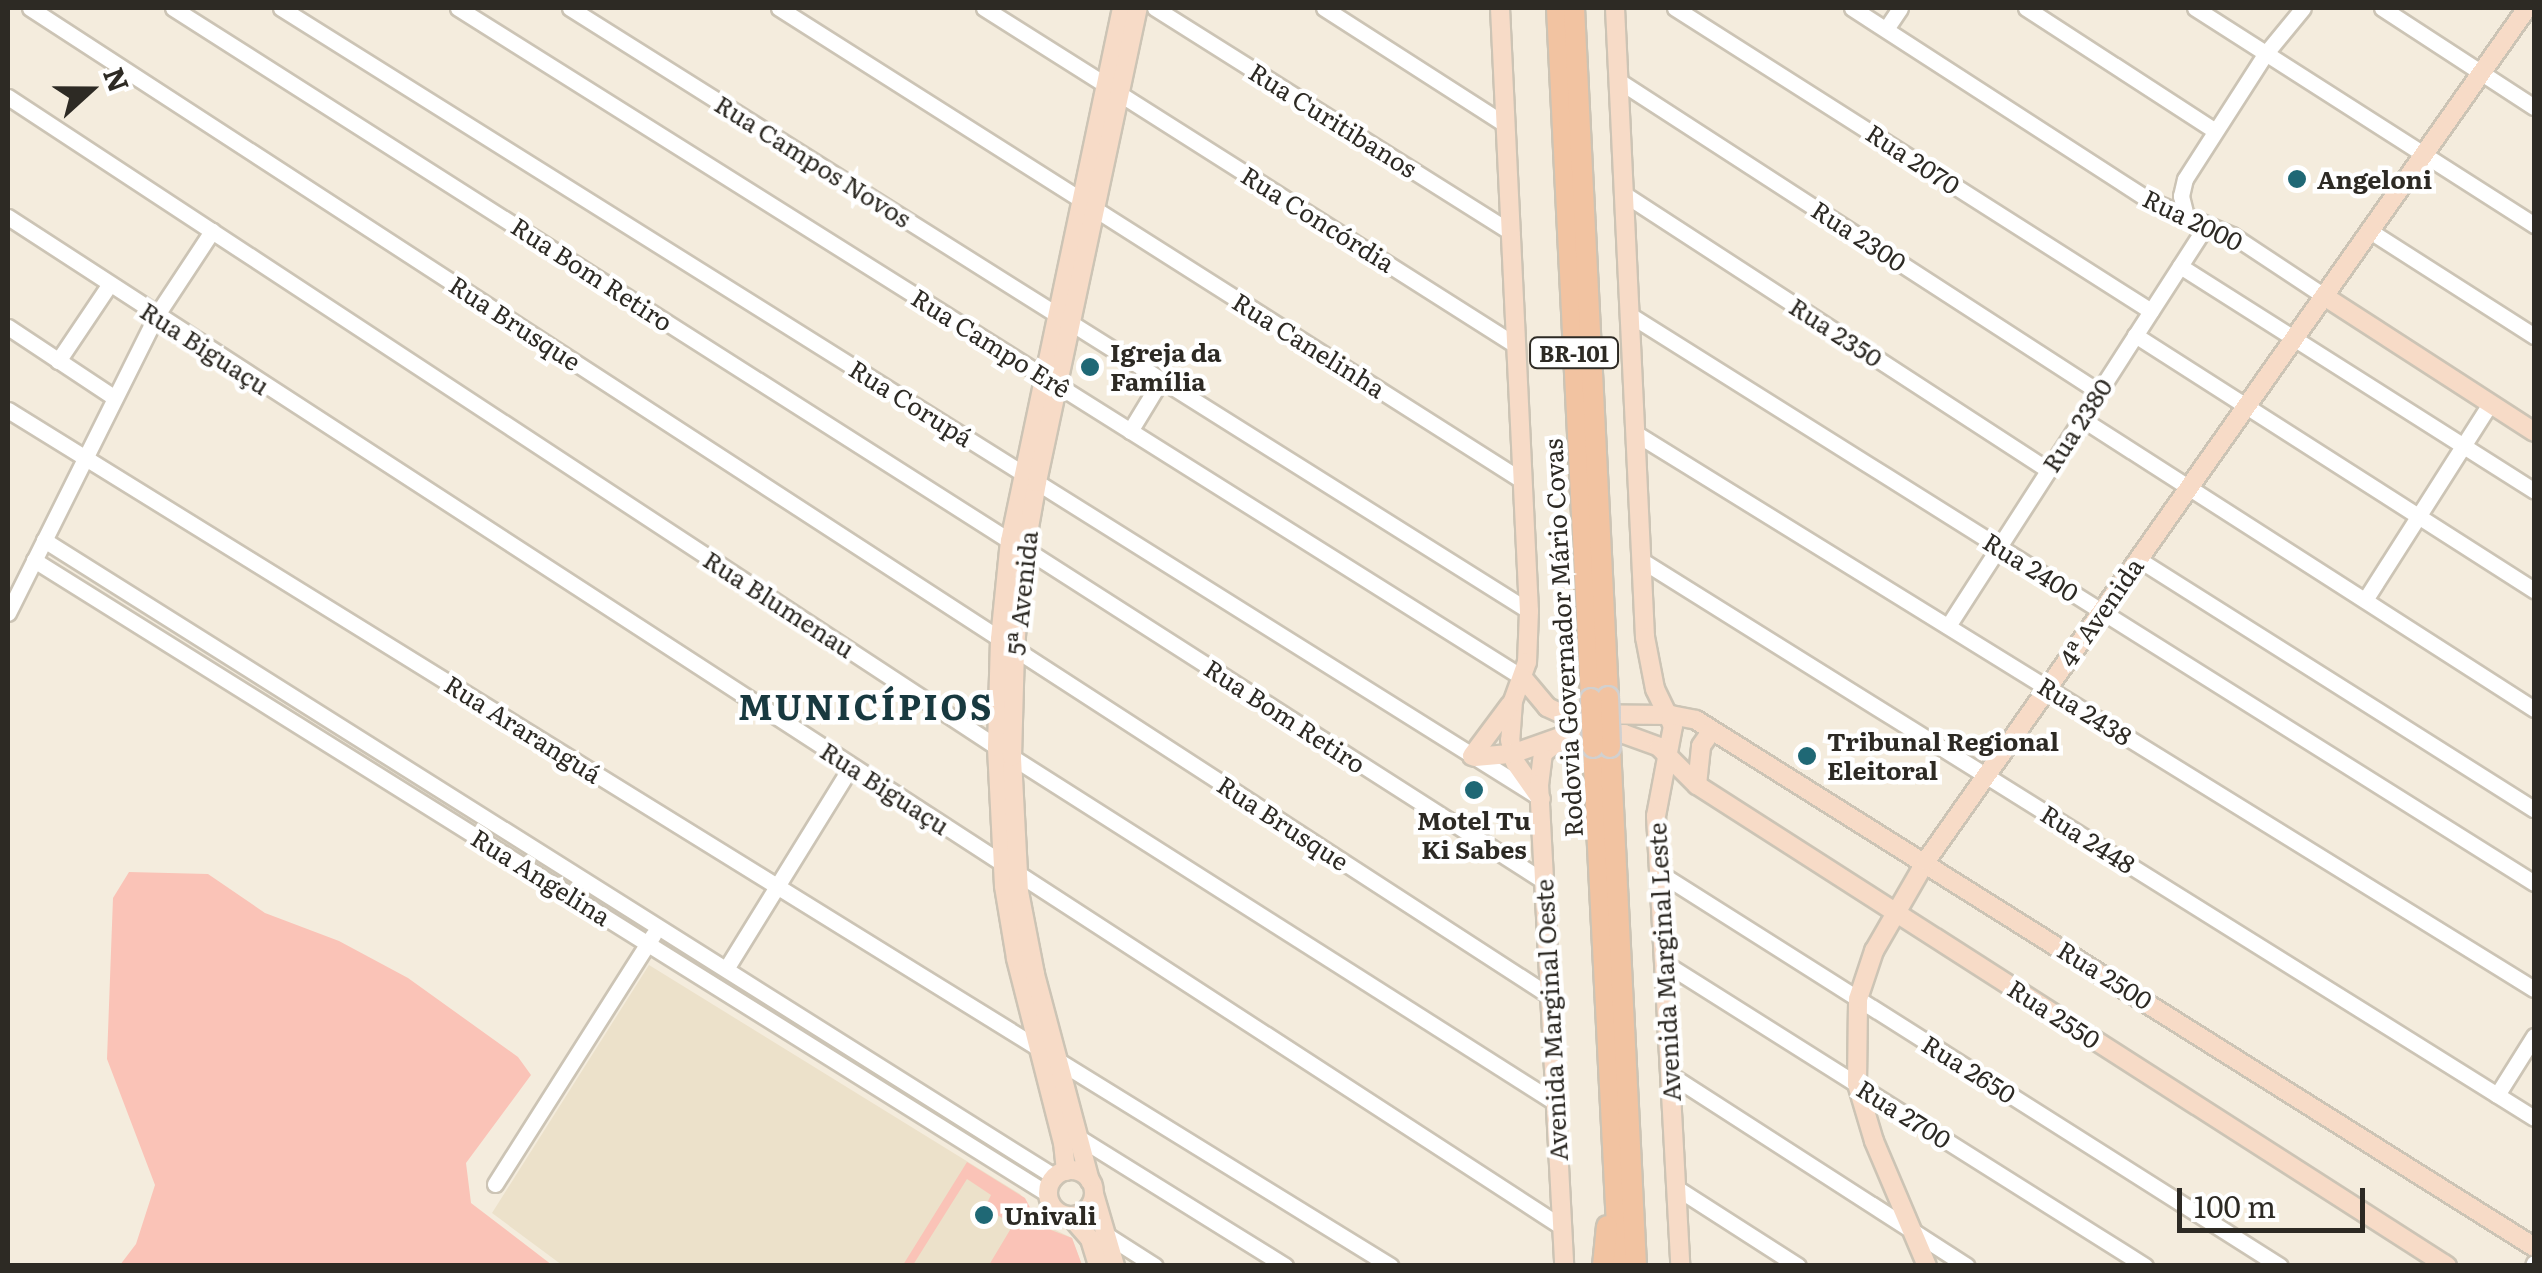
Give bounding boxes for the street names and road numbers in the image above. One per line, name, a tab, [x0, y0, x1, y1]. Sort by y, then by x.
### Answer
street label: Rua Curitibanos	[1244, 56, 1422, 184]
street label: Rua Campos Novos	[709, 89, 917, 233]
street label: Rua 2070	[1861, 118, 1965, 200]
street label: Rua Concórdia	[1236, 160, 1400, 278]
street label: Rua 2000	[2138, 183, 2248, 257]
street label: Rua 2300	[1806, 194, 1912, 278]
street label: Rua Bom Retiro	[506, 211, 678, 337]
street label: Rua Brusque	[444, 269, 586, 377]
street label: Rua Campo Erê	[906, 282, 1076, 404]
street label: Rua Canelinha	[1227, 286, 1391, 404]
street label: Rua 2350	[1784, 291, 1888, 373]
street label: Rua Biguaçu	[135, 295, 275, 401]
road number: BR-101	[1529, 336, 1619, 370]
street label: Rua Corupá	[844, 353, 978, 453]
street label: Rua 2380	[2036, 372, 2118, 478]
street label: Rodovia Governador Mário Covas	[1538, 438, 1588, 838]
street label: Rua 2400	[1978, 526, 2084, 608]
street label: 5ª Avenida	[1001, 529, 1043, 657]
street label: Rua Blumenau	[698, 544, 860, 664]
street label: 4ª Avenida	[2053, 552, 2149, 672]
street label: Rua Bom Retiro	[1199, 653, 1371, 779]
street label: Rua Araranguá	[439, 669, 607, 789]
street label: Rua 2438	[2032, 670, 2138, 752]
street label: Rua Biguaçu	[815, 735, 955, 841]
street label: Rua Brusque	[1212, 769, 1354, 877]
street label: Rua 2448	[2035, 798, 2141, 880]
street label: Rua Angelina	[466, 822, 616, 932]
street label: Avenida Marginal Leste	[1642, 822, 1686, 1102]
street label: Avenida Marginal Oeste	[1529, 878, 1573, 1162]
street label: Rua 2500	[2052, 934, 2158, 1016]
street label: Rua 2550	[2002, 973, 2106, 1055]
street label: Rua 2650	[1917, 1029, 2021, 1109]
street label: Rua 2700	[1851, 1073, 1957, 1155]

